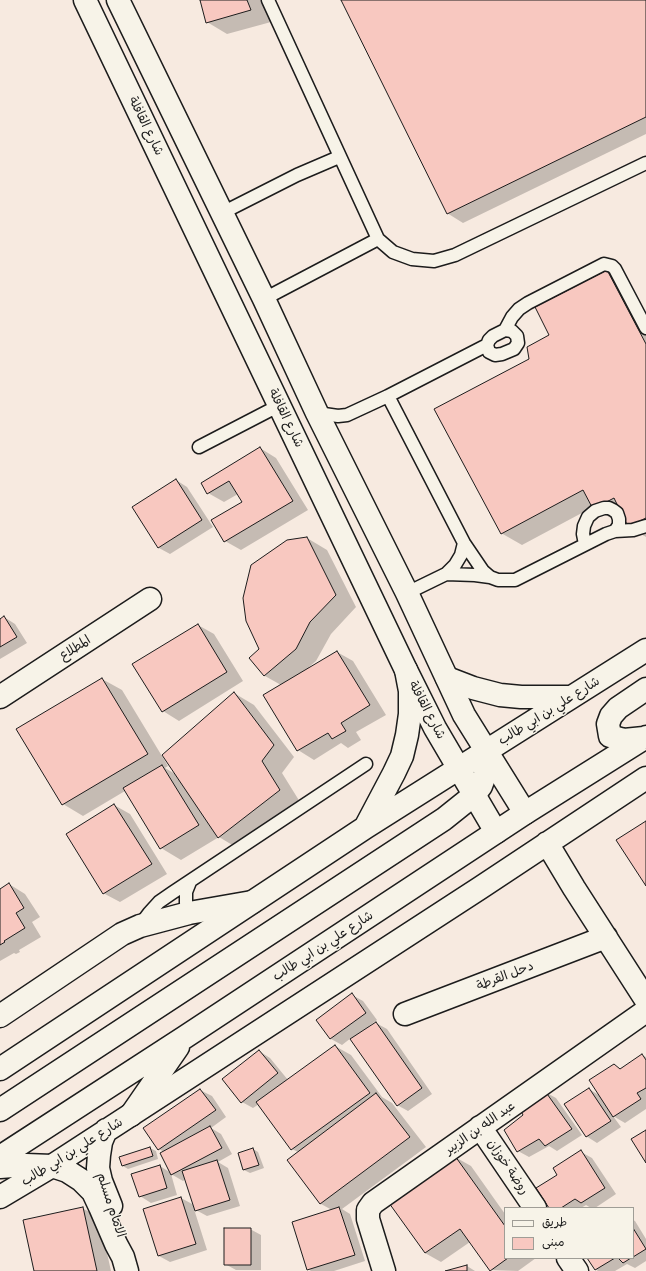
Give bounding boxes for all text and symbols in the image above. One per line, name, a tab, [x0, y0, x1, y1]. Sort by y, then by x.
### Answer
street label: شارع القافلة	[125, 94, 167, 158]
street label: شارع القافلة	[265, 386, 307, 450]
street label: المطلاع	[56, 632, 94, 664]
street label: شارع علي بن ابي طالب	[495, 673, 603, 749]
street label: شارع القافلة	[405, 678, 449, 742]
street label: شارع علي بن ابي طالب	[270, 908, 376, 984]
street label: دحل القرطة	[474, 958, 536, 994]
street label: عبد الله بن الزبير	[442, 1098, 518, 1158]
street label: شارع علي بن ابي طالب	[18, 1114, 126, 1190]
street label: روضة خوزان	[484, 1136, 532, 1198]
street label: الامام مسلم	[93, 1171, 129, 1239]
legend	[504, 1207, 634, 1259]
text: طريق	[542, 1214, 567, 1229]
text: مبنى	[542, 1234, 565, 1249]

